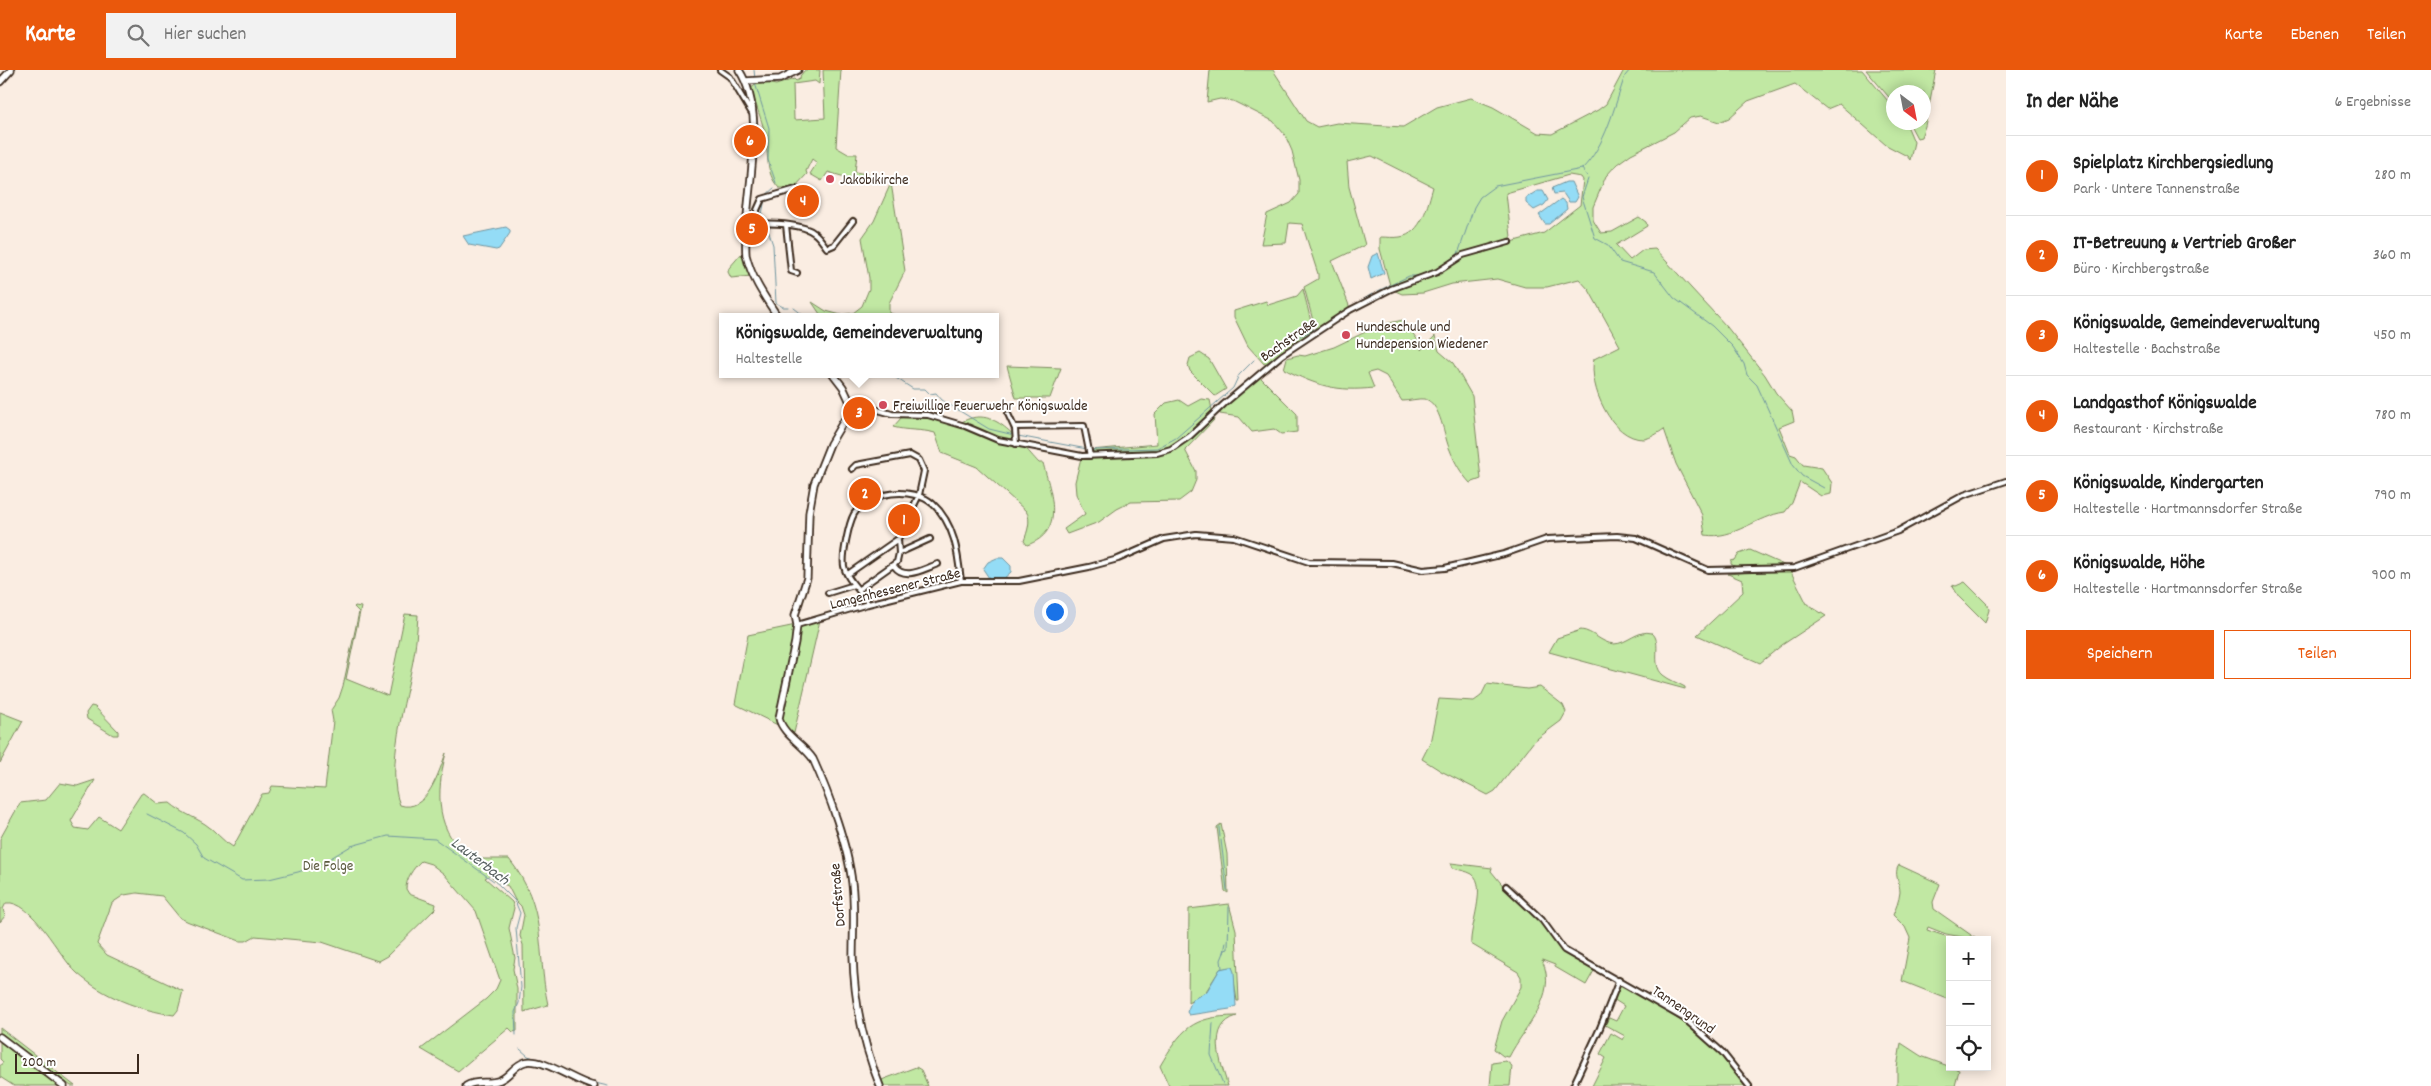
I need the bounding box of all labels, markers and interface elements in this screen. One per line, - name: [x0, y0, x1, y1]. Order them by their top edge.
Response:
- search box: [106, 13, 456, 58]
- text: Karte: [25, 18, 76, 52]
- icon: search: [124, 21, 152, 49]
- text: Hier suchen: [164, 22, 246, 49]
- text: Karte: [2225, 23, 2263, 48]
- text: Ebenen: [2291, 23, 2339, 48]
- text: Teilen: [2367, 23, 2406, 48]
- north arrow: [1886, 85, 1931, 130]
- text: In der Nähe: [2026, 88, 2118, 118]
- text: 6 Ergebnisse: [2334, 91, 2411, 114]
- pin: 6: [734, 122, 766, 160]
- text: Spielplatz Kirchbergsiedlung: [2073, 151, 2273, 178]
- text: 1: [2040, 164, 2044, 187]
- text: 280 m: [2374, 164, 2411, 187]
- place label: Jakobikirche: [840, 170, 909, 192]
- marker: Jakobikirche: [824, 173, 836, 185]
- text: Park · Untere Tannenstraße: [2073, 178, 2240, 201]
- pin: 4: [787, 182, 819, 220]
- pin: 5: [736, 210, 768, 248]
- text: IT-Betreuung & Vertrieb Großer: [2073, 231, 2296, 258]
- text: 2: [2039, 244, 2046, 267]
- text: 360 m: [2373, 244, 2411, 267]
- text: Büro · Kirchbergstraße: [2073, 258, 2209, 281]
- text: Königswalde, Gemeindeverwaltung: [2073, 311, 2320, 338]
- popup: [719, 313, 999, 378]
- street label: Bachstraße: [1256, 313, 1322, 368]
- place label: Hundeschule und Hundepension Wiedener: [1356, 317, 1488, 356]
- text: Königswalde, Gemeindeverwaltung: [736, 321, 982, 348]
- text: 3: [2038, 324, 2046, 347]
- text: 450 m: [2374, 324, 2411, 347]
- marker: Hundeschule und Hundepension Wiedener: [1340, 329, 1352, 341]
- text: Haltestelle · Bachstraße: [2073, 338, 2220, 361]
- text: Haltestelle: [736, 348, 802, 371]
- text: Landgasthof Königswalde: [2073, 391, 2257, 418]
- pin: 3: [843, 394, 875, 432]
- place label: Freiwillige Feuerwehr Königswalde: [893, 396, 1088, 418]
- marker: Freiwillige Feuerwehr Königswalde: [877, 399, 889, 411]
- text: 4: [2039, 404, 2045, 427]
- text: 780 m: [2375, 404, 2411, 427]
- text: Restaurant · Kirchstraße: [2073, 418, 2223, 441]
- text: Königswalde, Kindergarten: [2073, 471, 2264, 498]
- pin: 2: [849, 475, 881, 513]
- text: 5: [2038, 484, 2046, 507]
- text: 790 m: [2374, 484, 2411, 507]
- text: Haltestelle · Hartmannsdorfer Straße: [2073, 498, 2302, 521]
- pin: 1: [888, 501, 920, 539]
- text: Königswalde, Höhe: [2073, 551, 2205, 578]
- street label: Langenhessener Straße: [828, 563, 963, 617]
- text: 6: [2038, 564, 2046, 587]
- text: 900 m: [2372, 564, 2411, 587]
- text: Haltestelle · Hartmannsdorfer Straße: [2073, 578, 2302, 601]
- your location: [1042, 599, 1068, 625]
- button: Speichern: [2026, 630, 2214, 679]
- button: Teilen: [2224, 630, 2411, 679]
- water label: Lauterbach: [445, 832, 514, 892]
- park label: Die Folge: [303, 856, 354, 878]
- street label: Dorfstraße: [825, 862, 853, 927]
- map controls: [1946, 936, 1991, 1071]
- button: +: [1946, 936, 1991, 981]
- street label: Tannengrund: [1647, 981, 1719, 1041]
- button: −: [1946, 981, 1991, 1026]
- button: locate: [1946, 1026, 1991, 1071]
- scale bar: [15, 1051, 139, 1074]
- text: 200 m: [22, 1053, 56, 1073]

